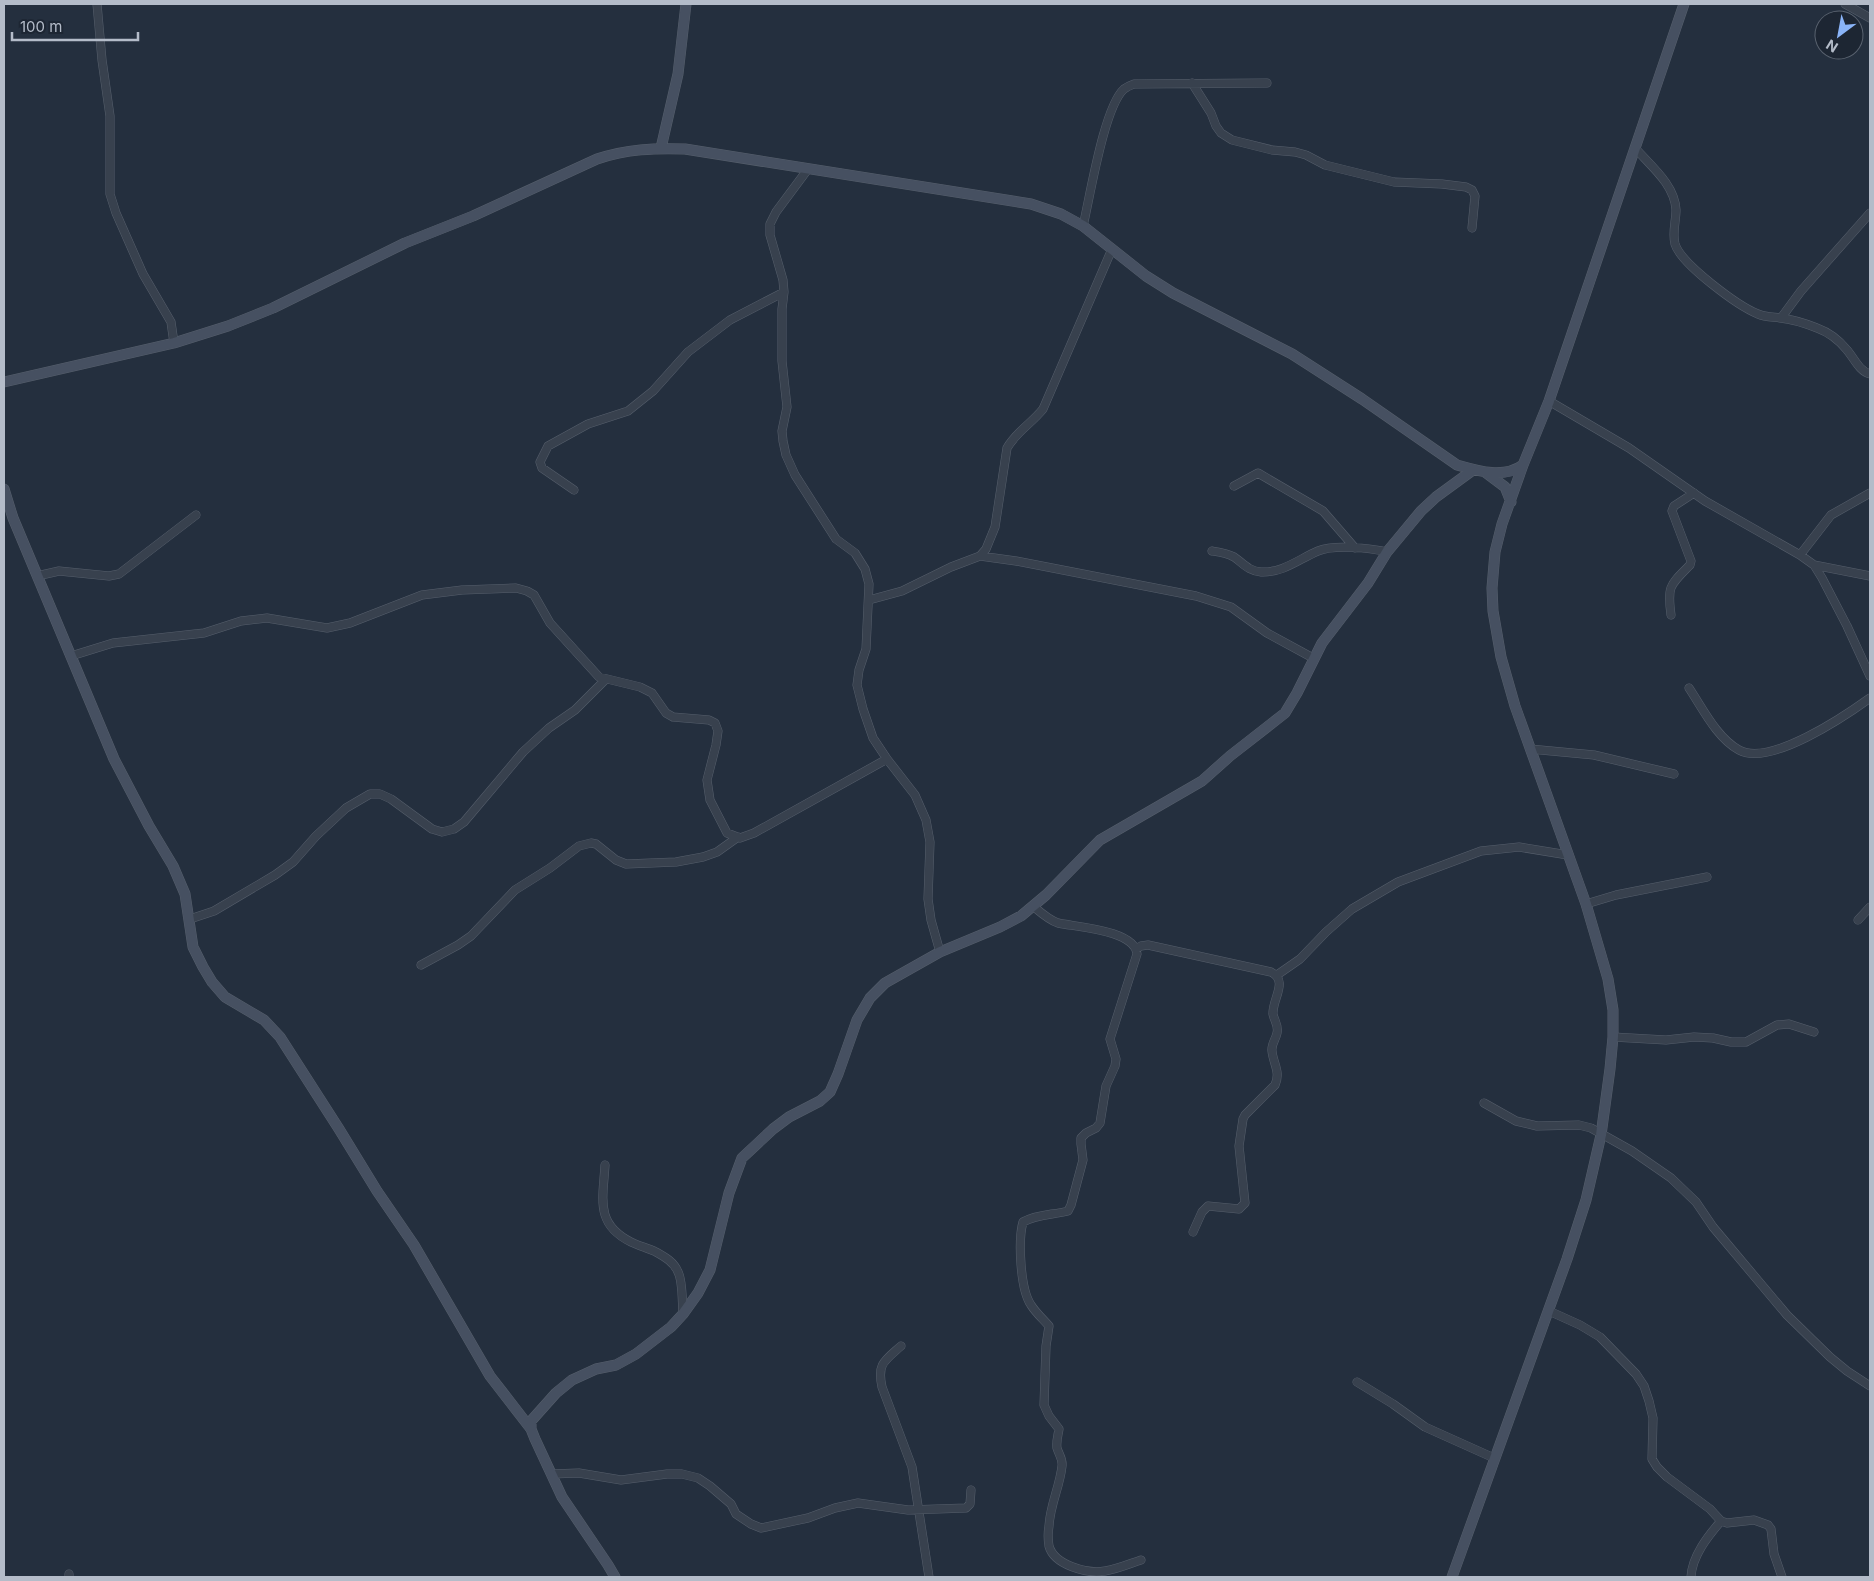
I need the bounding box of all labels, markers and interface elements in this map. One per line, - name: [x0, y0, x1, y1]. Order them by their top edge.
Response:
- scale bar: [12, 10, 139, 42]
- north arrow: [1814, 10, 1864, 60]
- text: 100 m: [20, 17, 62, 36]
- text: N: [1823, 36, 1841, 56]

